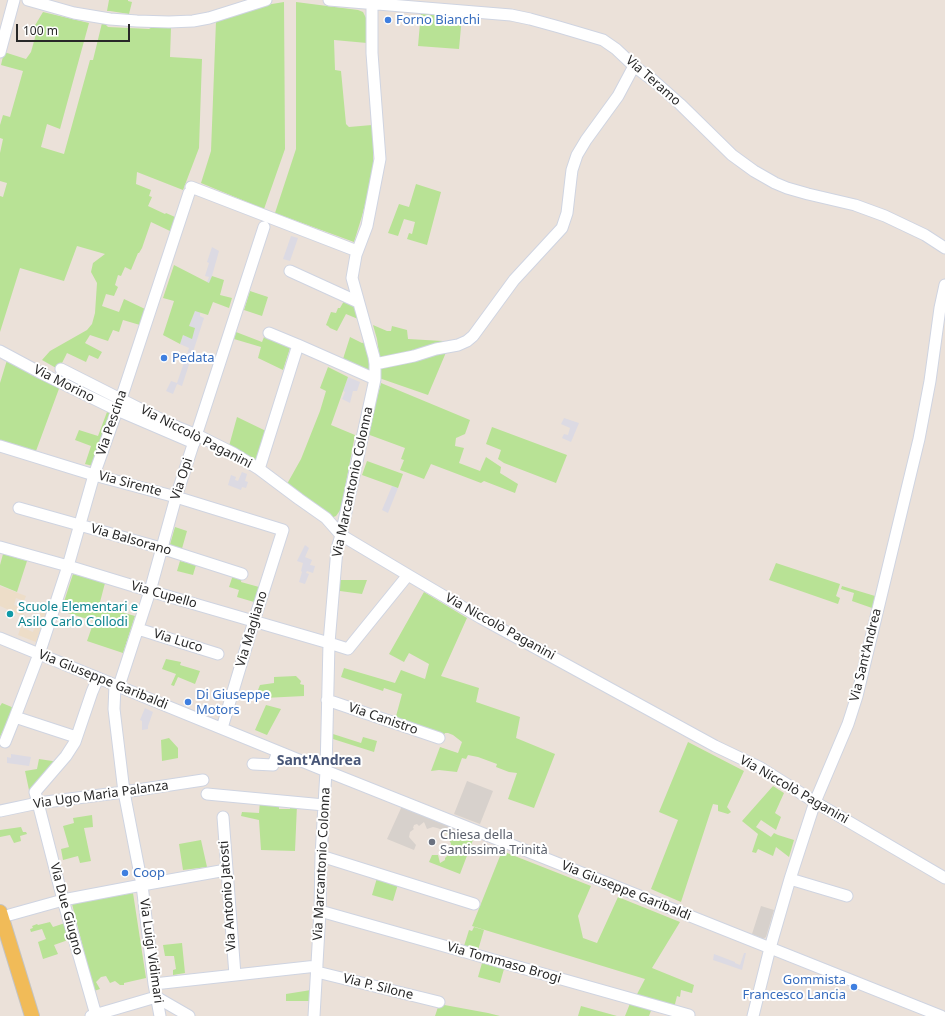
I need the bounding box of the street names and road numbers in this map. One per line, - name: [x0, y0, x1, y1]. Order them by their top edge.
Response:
- street label: Via Teramo: [622, 53, 684, 109]
- street label: Via Morino: [31, 362, 97, 406]
- street label: Via Pescina: [94, 388, 130, 458]
- street label: Via Niccolò Paganini: [138, 402, 254, 472]
- street label: Via Marcantonio Colonna: [329, 405, 377, 559]
- street label: Via Opi: [168, 456, 196, 502]
- street label: Via Sirente: [97, 468, 163, 500]
- street label: Via Balsorano: [89, 521, 173, 559]
- street label: Via Cupello: [129, 578, 199, 612]
- street label: Via Magliano: [233, 589, 271, 669]
- street label: Via Niccolò Paganini: [442, 590, 558, 664]
- street label: Via Sant'Andrea: [847, 607, 885, 703]
- street label: Via Luco: [151, 626, 205, 656]
- street label: Via Giuseppe Garibaldi: [36, 647, 170, 713]
- street label: Via Canistro: [346, 700, 420, 738]
- street label: Via Niccolò Paganini: [737, 752, 851, 828]
- street label: Via Ugo Maria Palanza: [32, 778, 170, 812]
- street label: Via Marcantonio Colonna: [310, 787, 334, 941]
- street label: Via Antonio Jatosti: [216, 840, 240, 952]
- street label: Via Giuseppe Garibaldi: [559, 858, 693, 924]
- street label: Via Due Giugno: [46, 861, 86, 957]
- street label: Via Luigi Vidimari: [136, 898, 166, 1004]
- street label: Via Tommaso Brogi: [445, 939, 563, 987]
- street label: Via P. Silone: [341, 971, 415, 1003]

